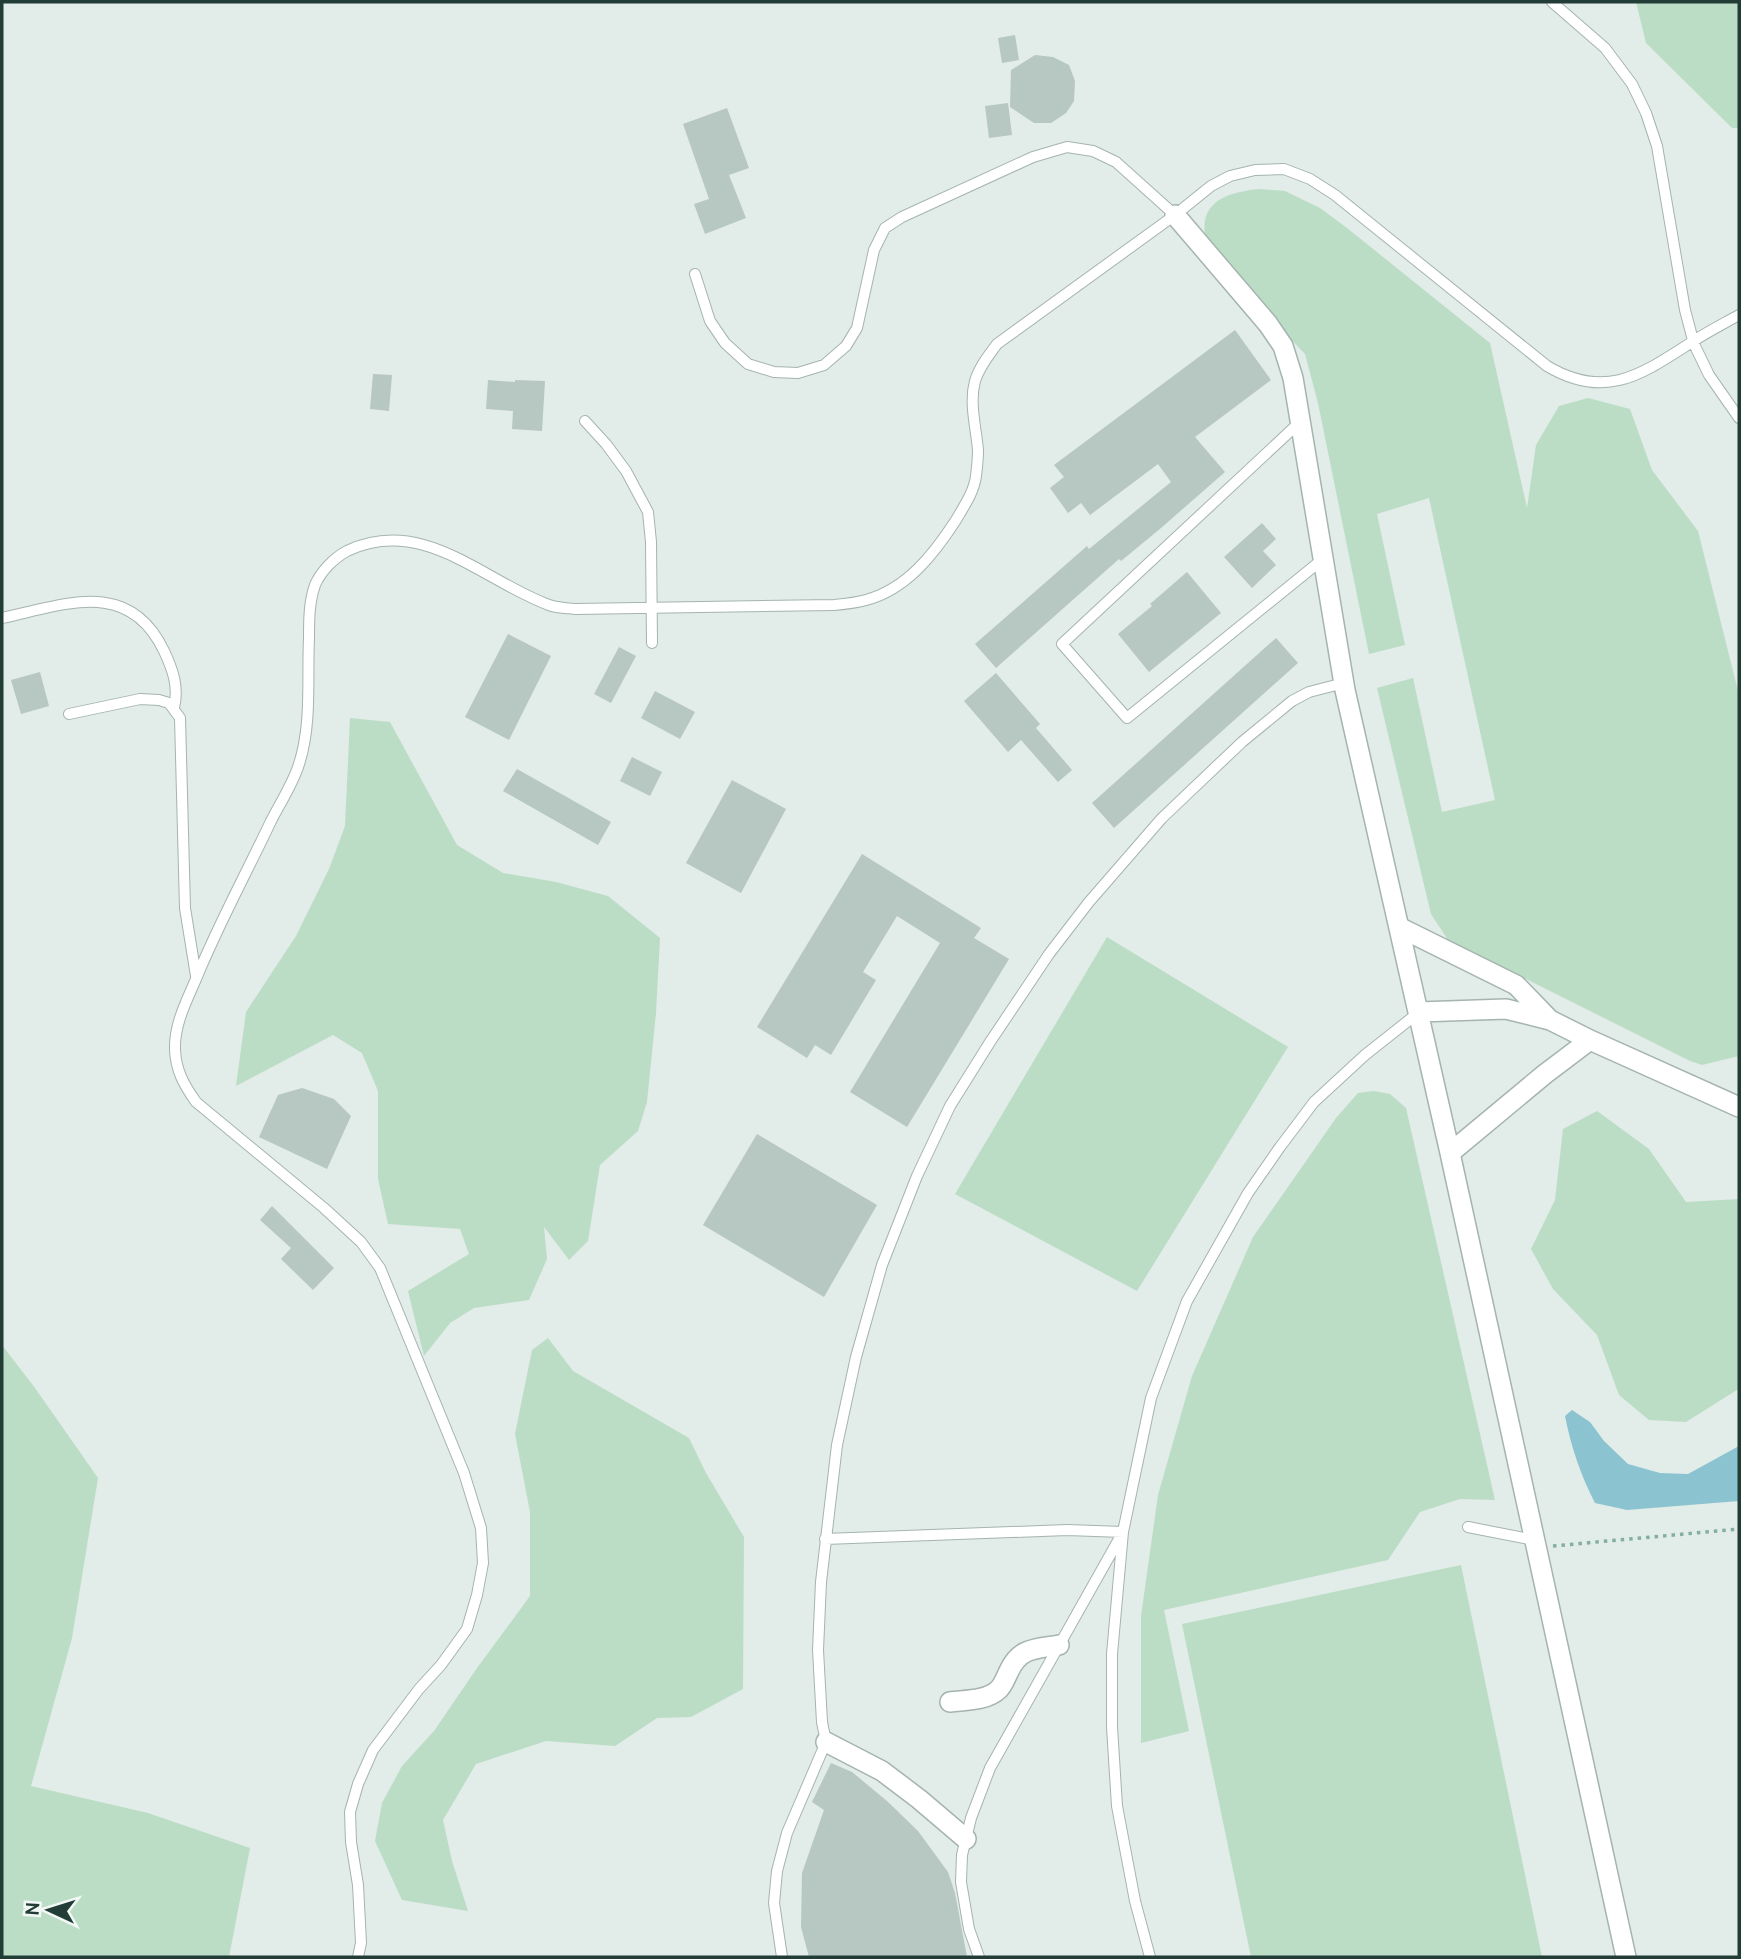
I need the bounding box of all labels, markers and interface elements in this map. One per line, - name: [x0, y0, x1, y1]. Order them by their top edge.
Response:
- north arrow: [14, 1875, 84, 1945]
- text: N: [21, 1901, 44, 1916]

